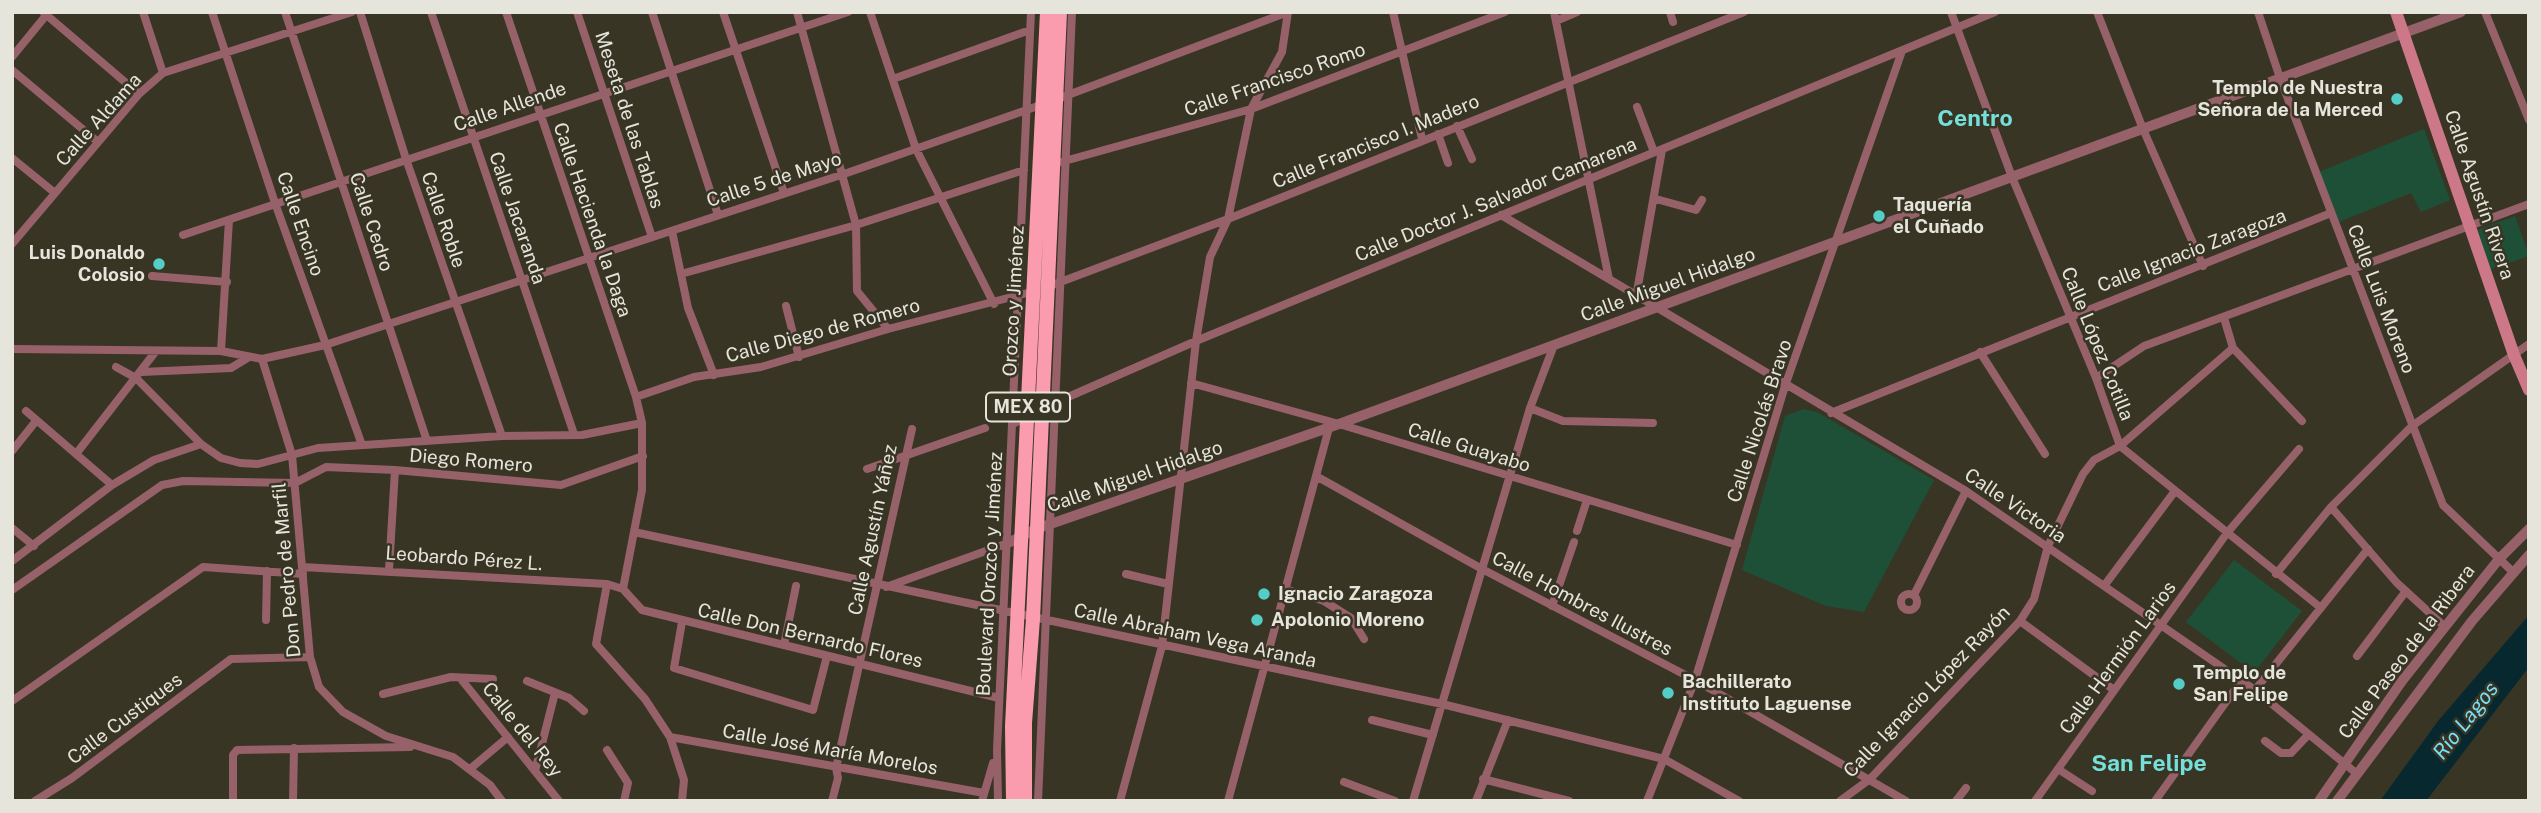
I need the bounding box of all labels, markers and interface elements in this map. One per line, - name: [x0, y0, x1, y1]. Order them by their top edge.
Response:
- street label: Meseta de las Tablas: [590, 29, 668, 211]
- street label: Calle Francisco Romo: [1181, 38, 1369, 122]
- street label: Calle Aldama: [51, 69, 147, 171]
- street label: Calle Allende: [451, 77, 569, 137]
- place label: Templo de Nuestra Señora de la Merced: [2197, 77, 2383, 121]
- street label: Calle Francisco I. Madero: [1269, 90, 1483, 194]
- marker: Templo de Nuestra Señora de la Merced: [2389, 91, 2405, 107]
- district label: Centro: [1937, 105, 2013, 133]
- street label: Calle Agustín Rivera: [2439, 107, 2519, 283]
- street label: Calle Hacienda la Daga: [548, 120, 636, 320]
- street label: Calle Doctor J. Salvador Camarena: [1352, 133, 1640, 267]
- street label: Calle 5 de Mayo: [704, 147, 844, 213]
- street label: Calle Jacaranda: [484, 149, 550, 287]
- street label: Calle Encino: [272, 169, 328, 279]
- street label: Calle Roble: [416, 169, 470, 271]
- street label: Calle Cedro: [344, 170, 398, 274]
- place label: Taquería el Cuñado: [1893, 194, 1984, 238]
- street label: Calle Ignacio Zaragoza: [2094, 204, 2290, 298]
- marker: Taquería el Cuñado: [1871, 208, 1887, 224]
- street label: Calle Luis Moreno: [2342, 221, 2420, 377]
- street label: Orozco y Jiménez: [999, 225, 1029, 377]
- place label: Luis Donaldo Colosio: [28, 242, 145, 286]
- street label: Calle Miguel Hidalgo: [1578, 243, 1758, 327]
- marker: Luis Donaldo Colosio: [151, 256, 167, 272]
- street label: Calle López Cotilla: [2056, 264, 2138, 424]
- street label: Calle Diego de Romero: [723, 294, 923, 368]
- street label: Calle Nicolás Bravo: [1723, 337, 1797, 505]
- road number: MEX 80: [986, 393, 1070, 422]
- street label: Calle Guayabo: [1405, 418, 1533, 478]
- street label: Calle Miguel Hidalgo: [1044, 436, 1226, 518]
- street label: Calle Agustín Yáñez: [844, 443, 902, 617]
- street label: Diego Romero: [408, 444, 534, 478]
- street label: Boulevard Orozco y Jiménez: [972, 451, 1008, 697]
- street label: Calle Victoria: [1960, 464, 2070, 548]
- street label: Don Pedro de Marfil: [268, 482, 306, 658]
- street label: Leobardo Pérez L.: [385, 542, 543, 576]
- street label: Calle Hombres Ilustres: [1488, 547, 1676, 661]
- street label: Calle Paseo de la Ribera: [2334, 560, 2480, 744]
- street label: Calle Hermión Larios: [2055, 577, 2181, 739]
- place label: Ignacio Zaragoza: [1278, 583, 1433, 605]
- marker: Ignacio Zaragoza: [1256, 586, 1272, 602]
- street label: Calle Don Bernardo Flores: [695, 599, 925, 673]
- street label: Calle Abraham Vega Aranda: [1072, 599, 1318, 673]
- street label: Calle Ignacio López Rayón: [1839, 601, 2015, 783]
- place label: Apolonio Moreno: [1271, 609, 1425, 631]
- marker: Apolonio Moreno: [1249, 612, 1265, 628]
- place label: Templo de San Felipe: [2193, 662, 2288, 706]
- street label: Calle Custiques: [63, 668, 187, 770]
- place label: Bachillerato Instituto Laguense: [1682, 671, 1852, 715]
- marker: Templo de San Felipe: [2171, 676, 2187, 692]
- water label: Río Lagos: [2428, 677, 2504, 765]
- street label: Calle del Rey: [477, 678, 567, 782]
- marker: Bachillerato Instituto Laguense: [1660, 685, 1676, 701]
- street label: Calle José María Morelos: [721, 720, 939, 780]
- district label: San Felipe: [2091, 750, 2207, 778]

